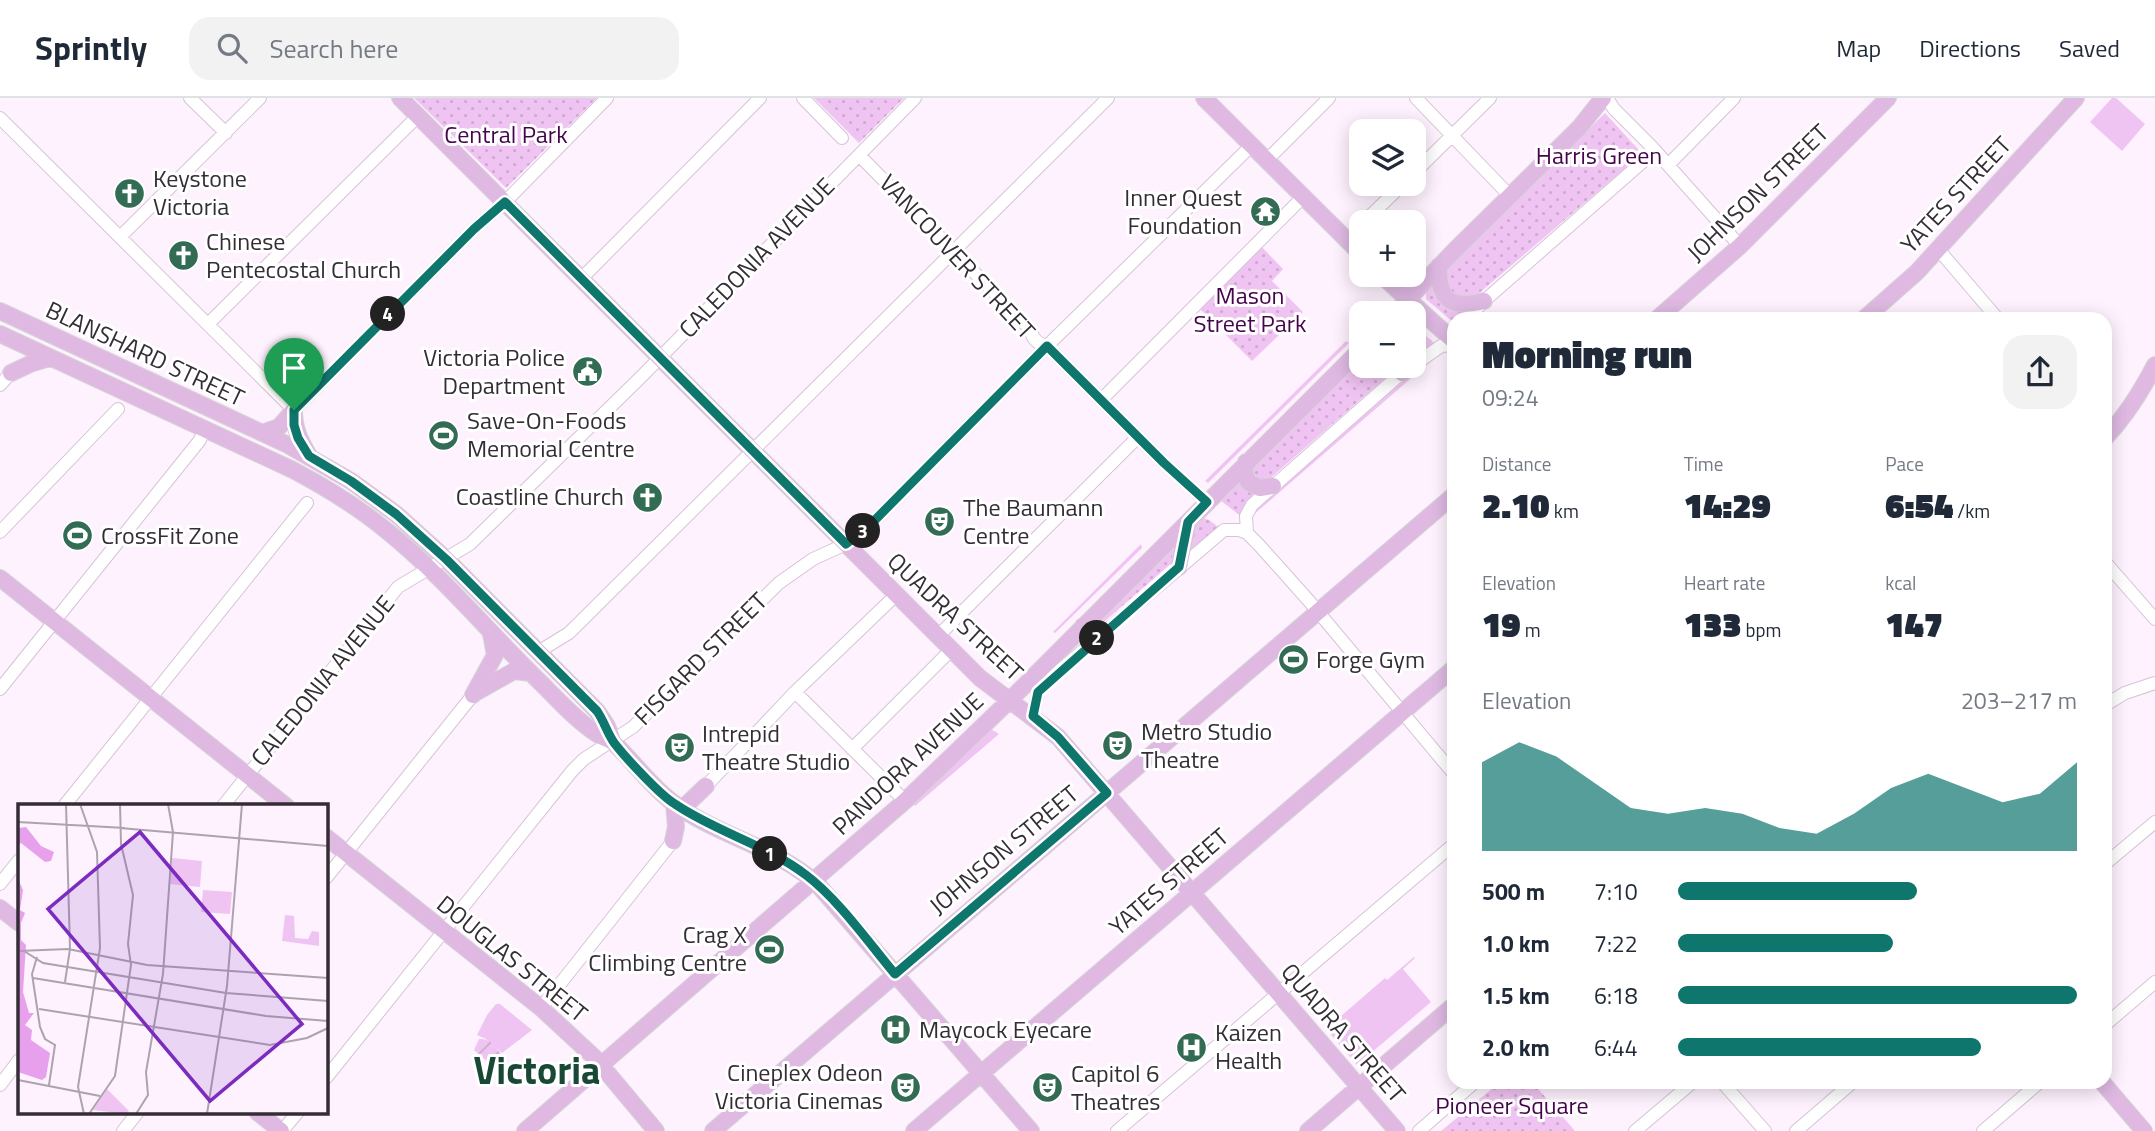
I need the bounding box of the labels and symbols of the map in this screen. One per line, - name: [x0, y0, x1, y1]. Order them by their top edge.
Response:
- street label: JOHNSON STREET: [1678, 115, 1837, 270]
- park label: Central Park: [444, 116, 568, 152]
- street label: YATES STREET: [1891, 127, 2019, 261]
- park label: Harris Green: [1536, 137, 1662, 173]
- place label: Keystone Victoria: [153, 160, 247, 224]
- street label: VANCOUVER STREET: [871, 165, 1044, 347]
- street label: CALEDONIA AVENUE: [670, 169, 843, 346]
- church icon: Keystone Victoria: [113, 176, 147, 210]
- place label: Inner Quest Foundation: [1124, 179, 1243, 243]
- temple icon: Inner Quest Foundation: [1248, 195, 1282, 229]
- place label: Chinese Pentecostal Church: [206, 223, 401, 287]
- church icon: Chinese Pentecostal Church: [166, 239, 200, 273]
- park label: Mason Street Park: [1193, 277, 1307, 341]
- street label: BLANSHARD STREET: [40, 291, 251, 415]
- pin: 4: [370, 296, 406, 332]
- pin: [264, 338, 324, 410]
- place label: Victoria Police Department: [423, 339, 566, 403]
- public building icon: Victoria Police Department: [571, 355, 605, 389]
- place label: Save-On-Foods Memorial Centre: [467, 402, 635, 466]
- sports icon: Save-On-Foods Memorial Centre: [427, 418, 461, 452]
- place label: Coastline Church: [456, 478, 624, 514]
- church icon: Coastline Church: [630, 480, 664, 514]
- place label: The Baumann Centre: [963, 489, 1103, 553]
- theatre icon: The Baumann Centre: [923, 505, 957, 539]
- pin: 3: [846, 514, 880, 548]
- place label: CrossFit Zone: [101, 517, 239, 553]
- sports icon: CrossFit Zone: [61, 519, 95, 553]
- street label: QUADRA STREET: [880, 544, 1032, 689]
- street label: FISGARD STREET: [625, 583, 775, 733]
- street label: CALEDONIA AVENUE: [242, 587, 403, 774]
- pin: 2: [1080, 620, 1114, 656]
- place label: Forge Gym: [1316, 641, 1425, 677]
- sports icon: Forge Gym: [1276, 643, 1310, 677]
- street label: PANDORA AVENUE: [824, 683, 991, 843]
- place label: Metro Studio Theatre: [1141, 713, 1272, 777]
- place label: Intrepid Theatre Studio: [702, 715, 850, 779]
- theatre icon: Metro Studio Theatre: [1101, 729, 1135, 763]
- theatre icon: Intrepid Theatre Studio: [662, 731, 696, 765]
- street label: JOHNSON STREET: [921, 776, 1086, 923]
- inset map: [18, 804, 327, 1114]
- street label: YATES STREET: [1100, 819, 1237, 944]
- pin: 1: [752, 836, 788, 872]
- street label: DOUGLAS STREET: [429, 886, 596, 1031]
- place label: Crag X Climbing Centre: [588, 916, 747, 980]
- sports icon: Crag X Climbing Centre: [753, 932, 787, 966]
- street label: QUADRA STREET: [1273, 955, 1415, 1110]
- place label: Maycock Eyecare: [919, 1011, 1092, 1047]
- hospital icon: Maycock Eyecare: [879, 1013, 913, 1047]
- place label: Kaizen Health: [1215, 1014, 1282, 1078]
- hospital icon: Kaizen Health: [1175, 1030, 1209, 1064]
- district label: Victoria: [473, 1041, 601, 1099]
- place label: Cineplex Odeon Victoria Cinemas: [715, 1054, 883, 1118]
- place label: Capitol 6 Theatres: [1071, 1055, 1160, 1119]
- theatre icon: Cineplex Odeon Victoria Cinemas: [889, 1070, 923, 1104]
- theatre icon: Capitol 6 Theatres: [1031, 1071, 1065, 1105]
- park label: Pioneer Square: [1435, 1087, 1589, 1123]

